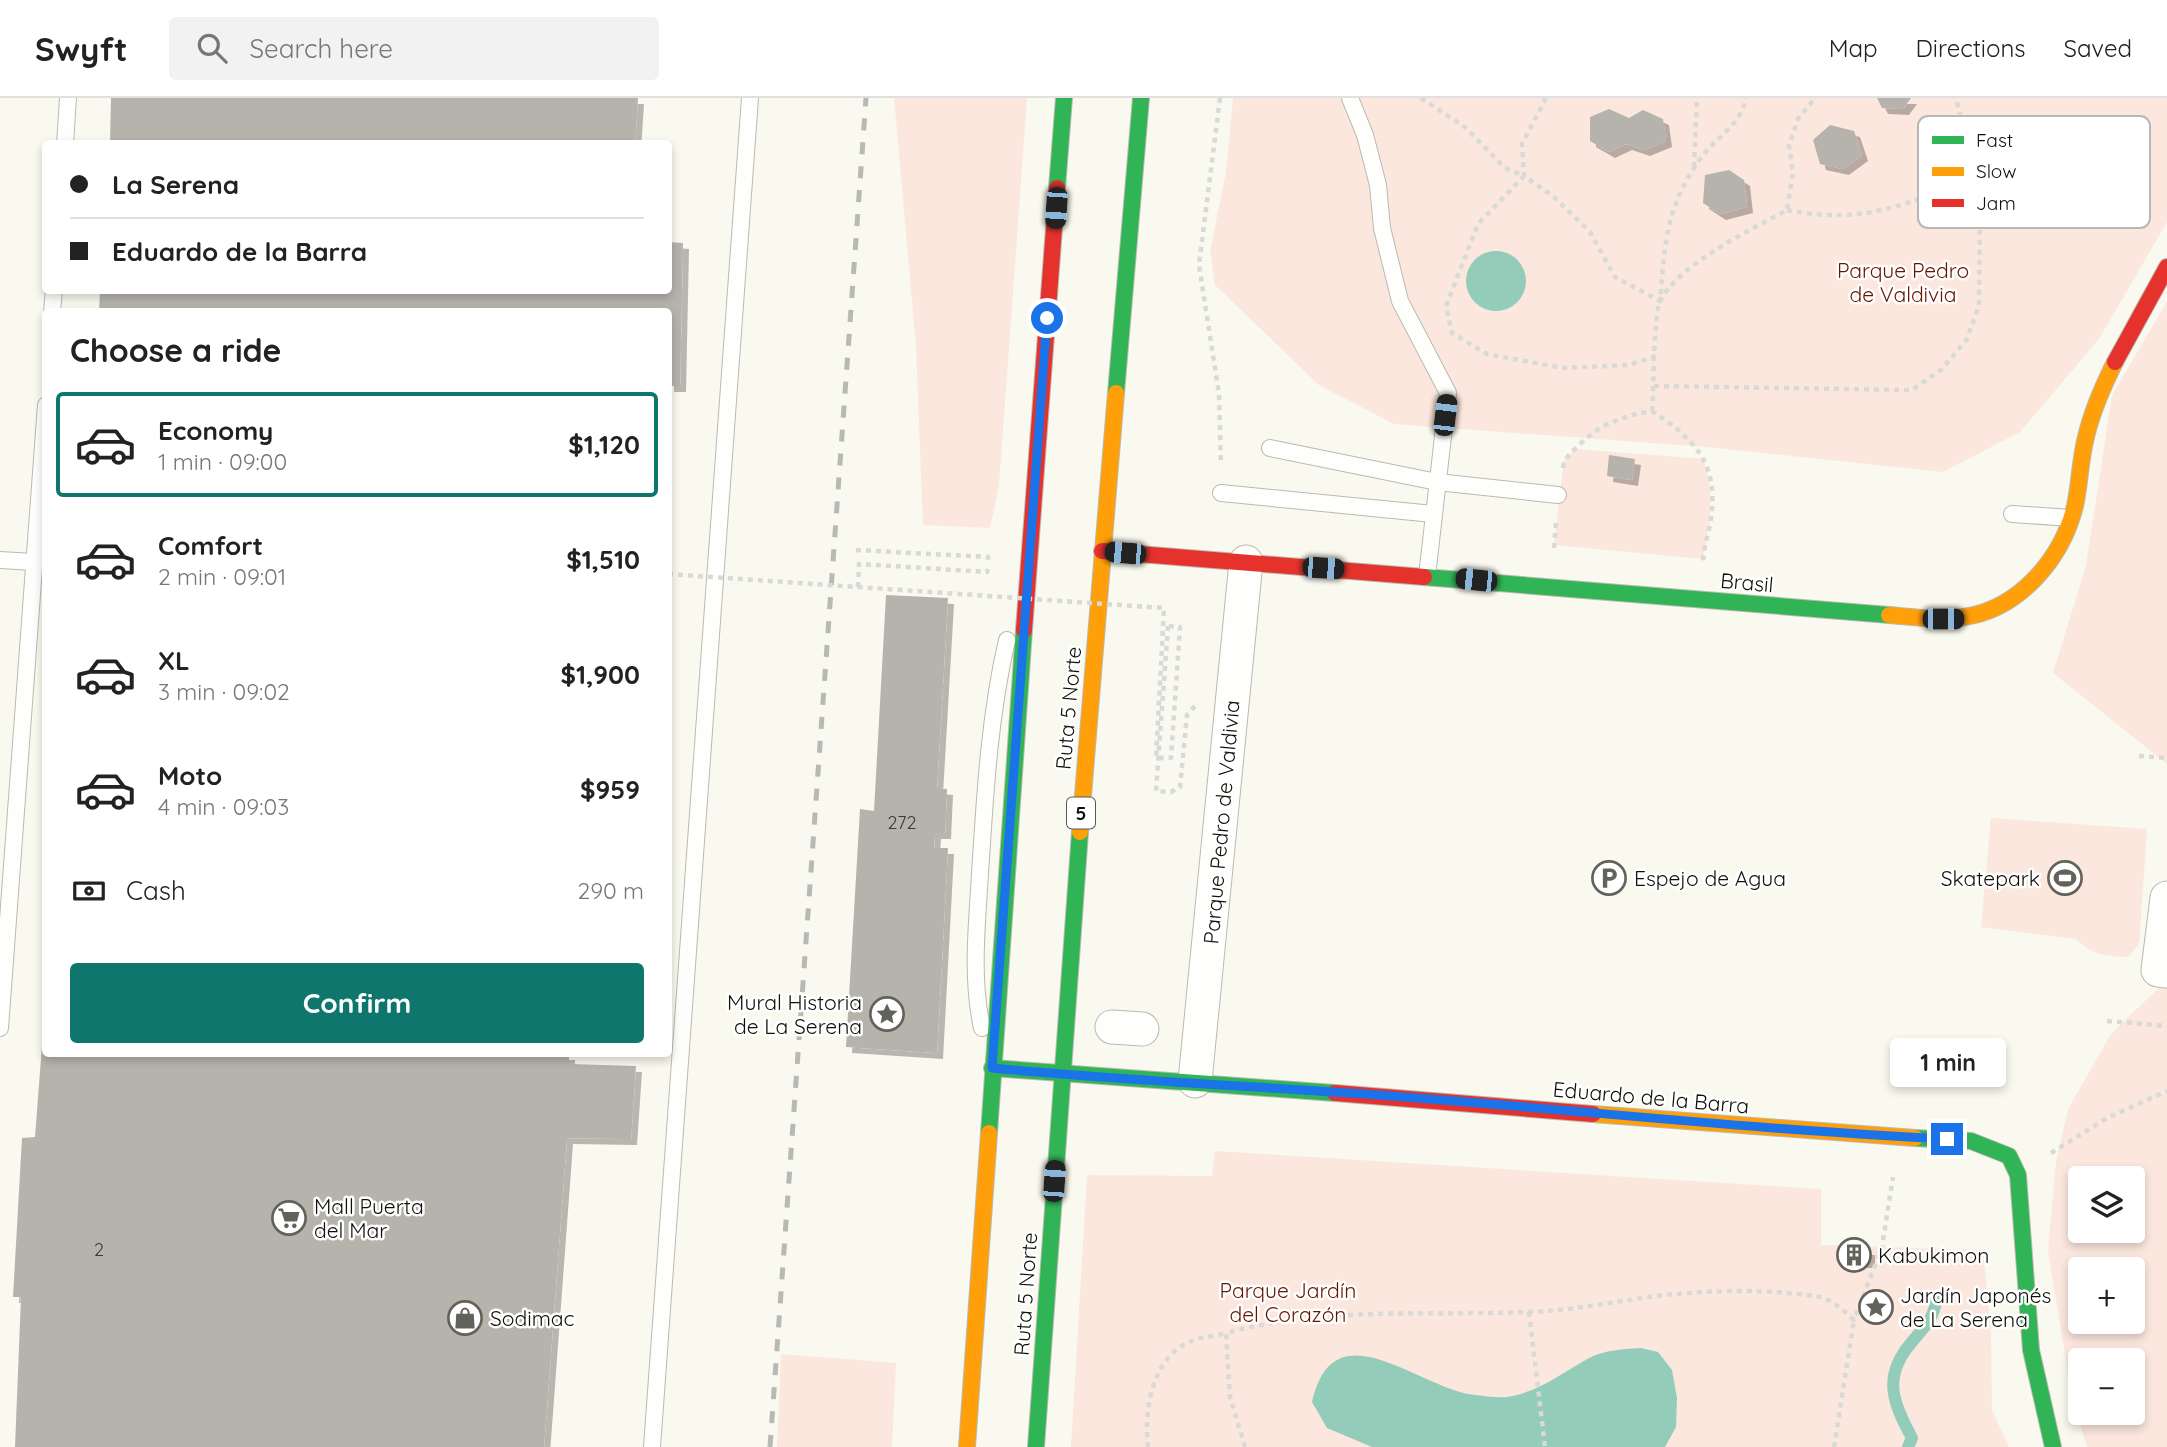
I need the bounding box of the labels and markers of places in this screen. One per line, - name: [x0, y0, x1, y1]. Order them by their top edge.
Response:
- parking icon: Espejo de Agua: [1590, 859, 1628, 897]
- sports icon: Skatepark: [2046, 859, 2084, 897]
- place label: Espejo de Agua: [1634, 865, 1786, 891]
- place label: Skatepark: [1941, 865, 2040, 891]
- place label: Mural Historia de La Serena: [727, 989, 862, 1039]
- place icon: Mural Historia de La Serena: [868, 995, 906, 1033]
- place label: Mall Puerta del Mar: [314, 1193, 424, 1243]
- supermarket icon: Mall Puerta del Mar: [270, 1199, 308, 1237]
- building icon: Kabukimon: [1835, 1236, 1873, 1274]
- place label: Kabukimon: [1878, 1242, 1989, 1268]
- place label: Jardín Japonés de La Serena: [1900, 1282, 2051, 1332]
- place icon: Jardín Japonés de La Serena: [1857, 1288, 1895, 1326]
- shop icon: Sodimac: [446, 1299, 484, 1337]
- place label: Sodimac: [490, 1305, 575, 1331]

